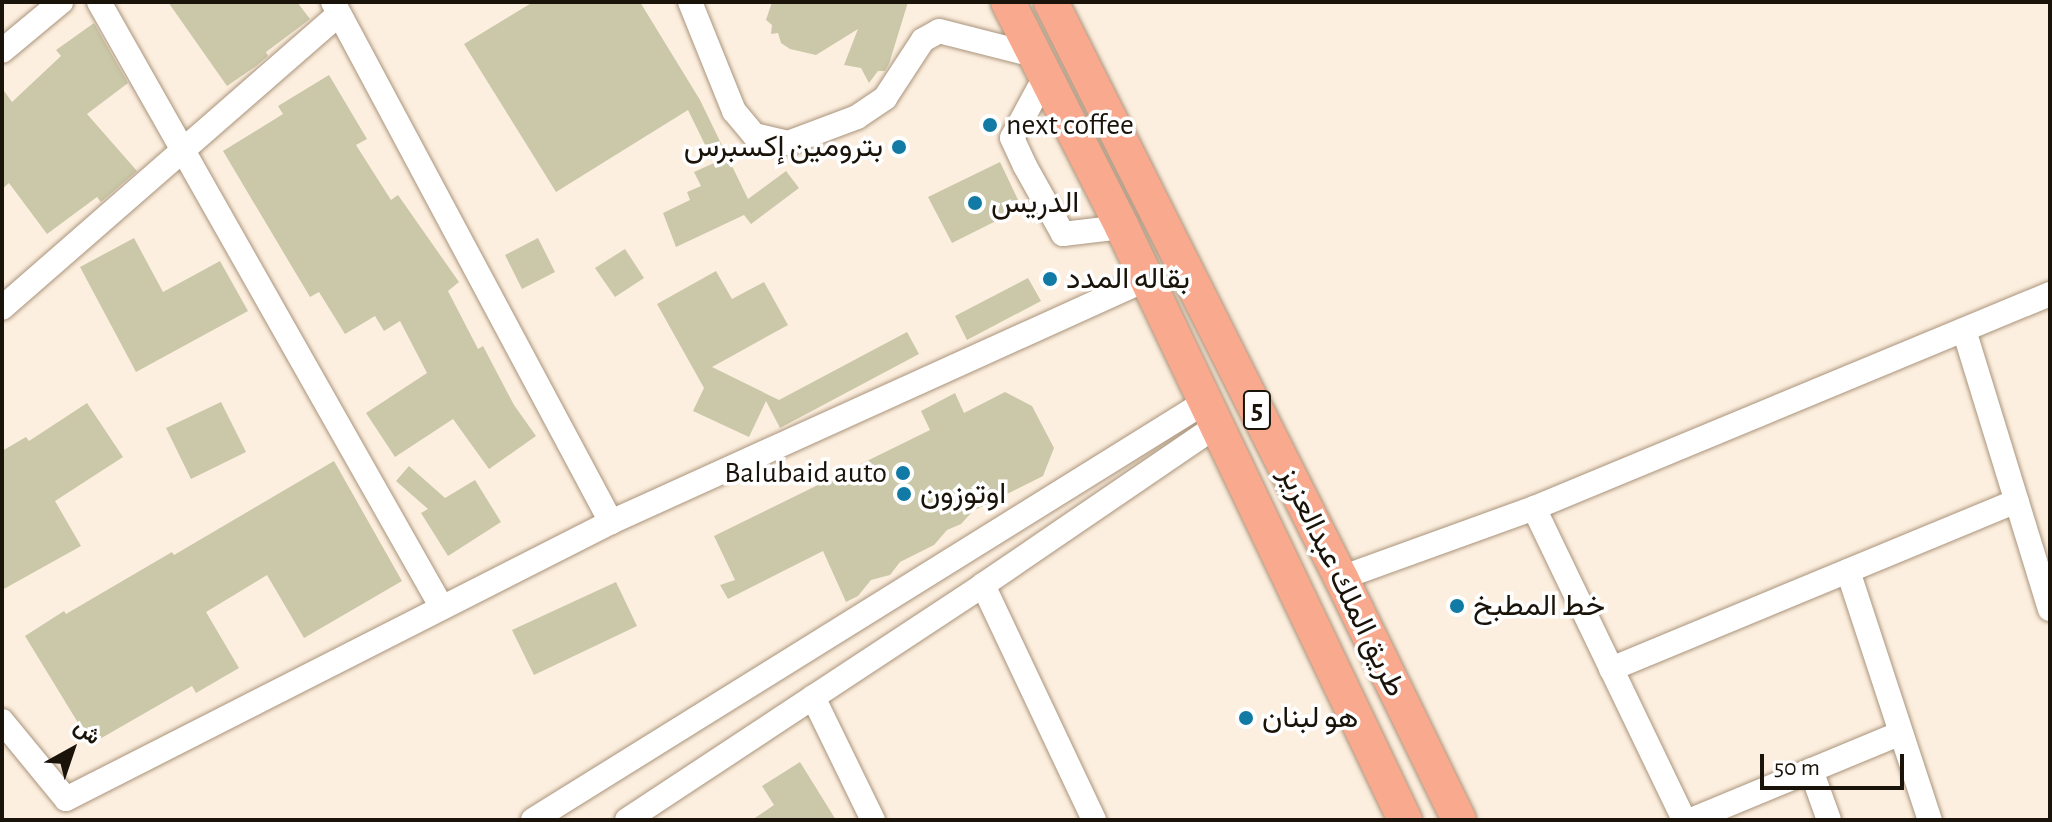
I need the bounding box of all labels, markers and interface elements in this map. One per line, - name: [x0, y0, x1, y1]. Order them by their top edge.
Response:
- place label: next coffee: [1006, 107, 1134, 143]
- marker: next coffee: [981, 116, 999, 134]
- place label: بترومين إكسبرس: [684, 129, 883, 165]
- marker: بترومين إكسبرس: [890, 138, 908, 156]
- place label: الدريس: [991, 185, 1079, 221]
- marker: الدريس: [966, 194, 984, 212]
- place label: بقاله المدد: [1066, 261, 1190, 297]
- marker: بقاله المدد: [1041, 270, 1059, 288]
- road number: 5: [1241, 386, 1273, 434]
- place label: Balubaid auto: [724, 455, 887, 491]
- street label: طريق الملك عبدالعزيز: [1271, 461, 1413, 703]
- marker: Balubaid auto: [894, 464, 912, 482]
- place label: اوتوزون: [920, 476, 1006, 512]
- marker: اوتوزون: [895, 485, 913, 503]
- place label: خط المطبخ: [1473, 588, 1605, 624]
- marker: خط المطبخ: [1448, 597, 1466, 615]
- place label: هو لبنان: [1262, 700, 1358, 736]
- marker: هو لبنان: [1237, 709, 1255, 727]
- north arrow: [32, 710, 112, 790]
- text: ش: [70, 715, 105, 749]
- scale bar: [1764, 738, 1908, 788]
- text: 50 m: [1774, 756, 1820, 780]

